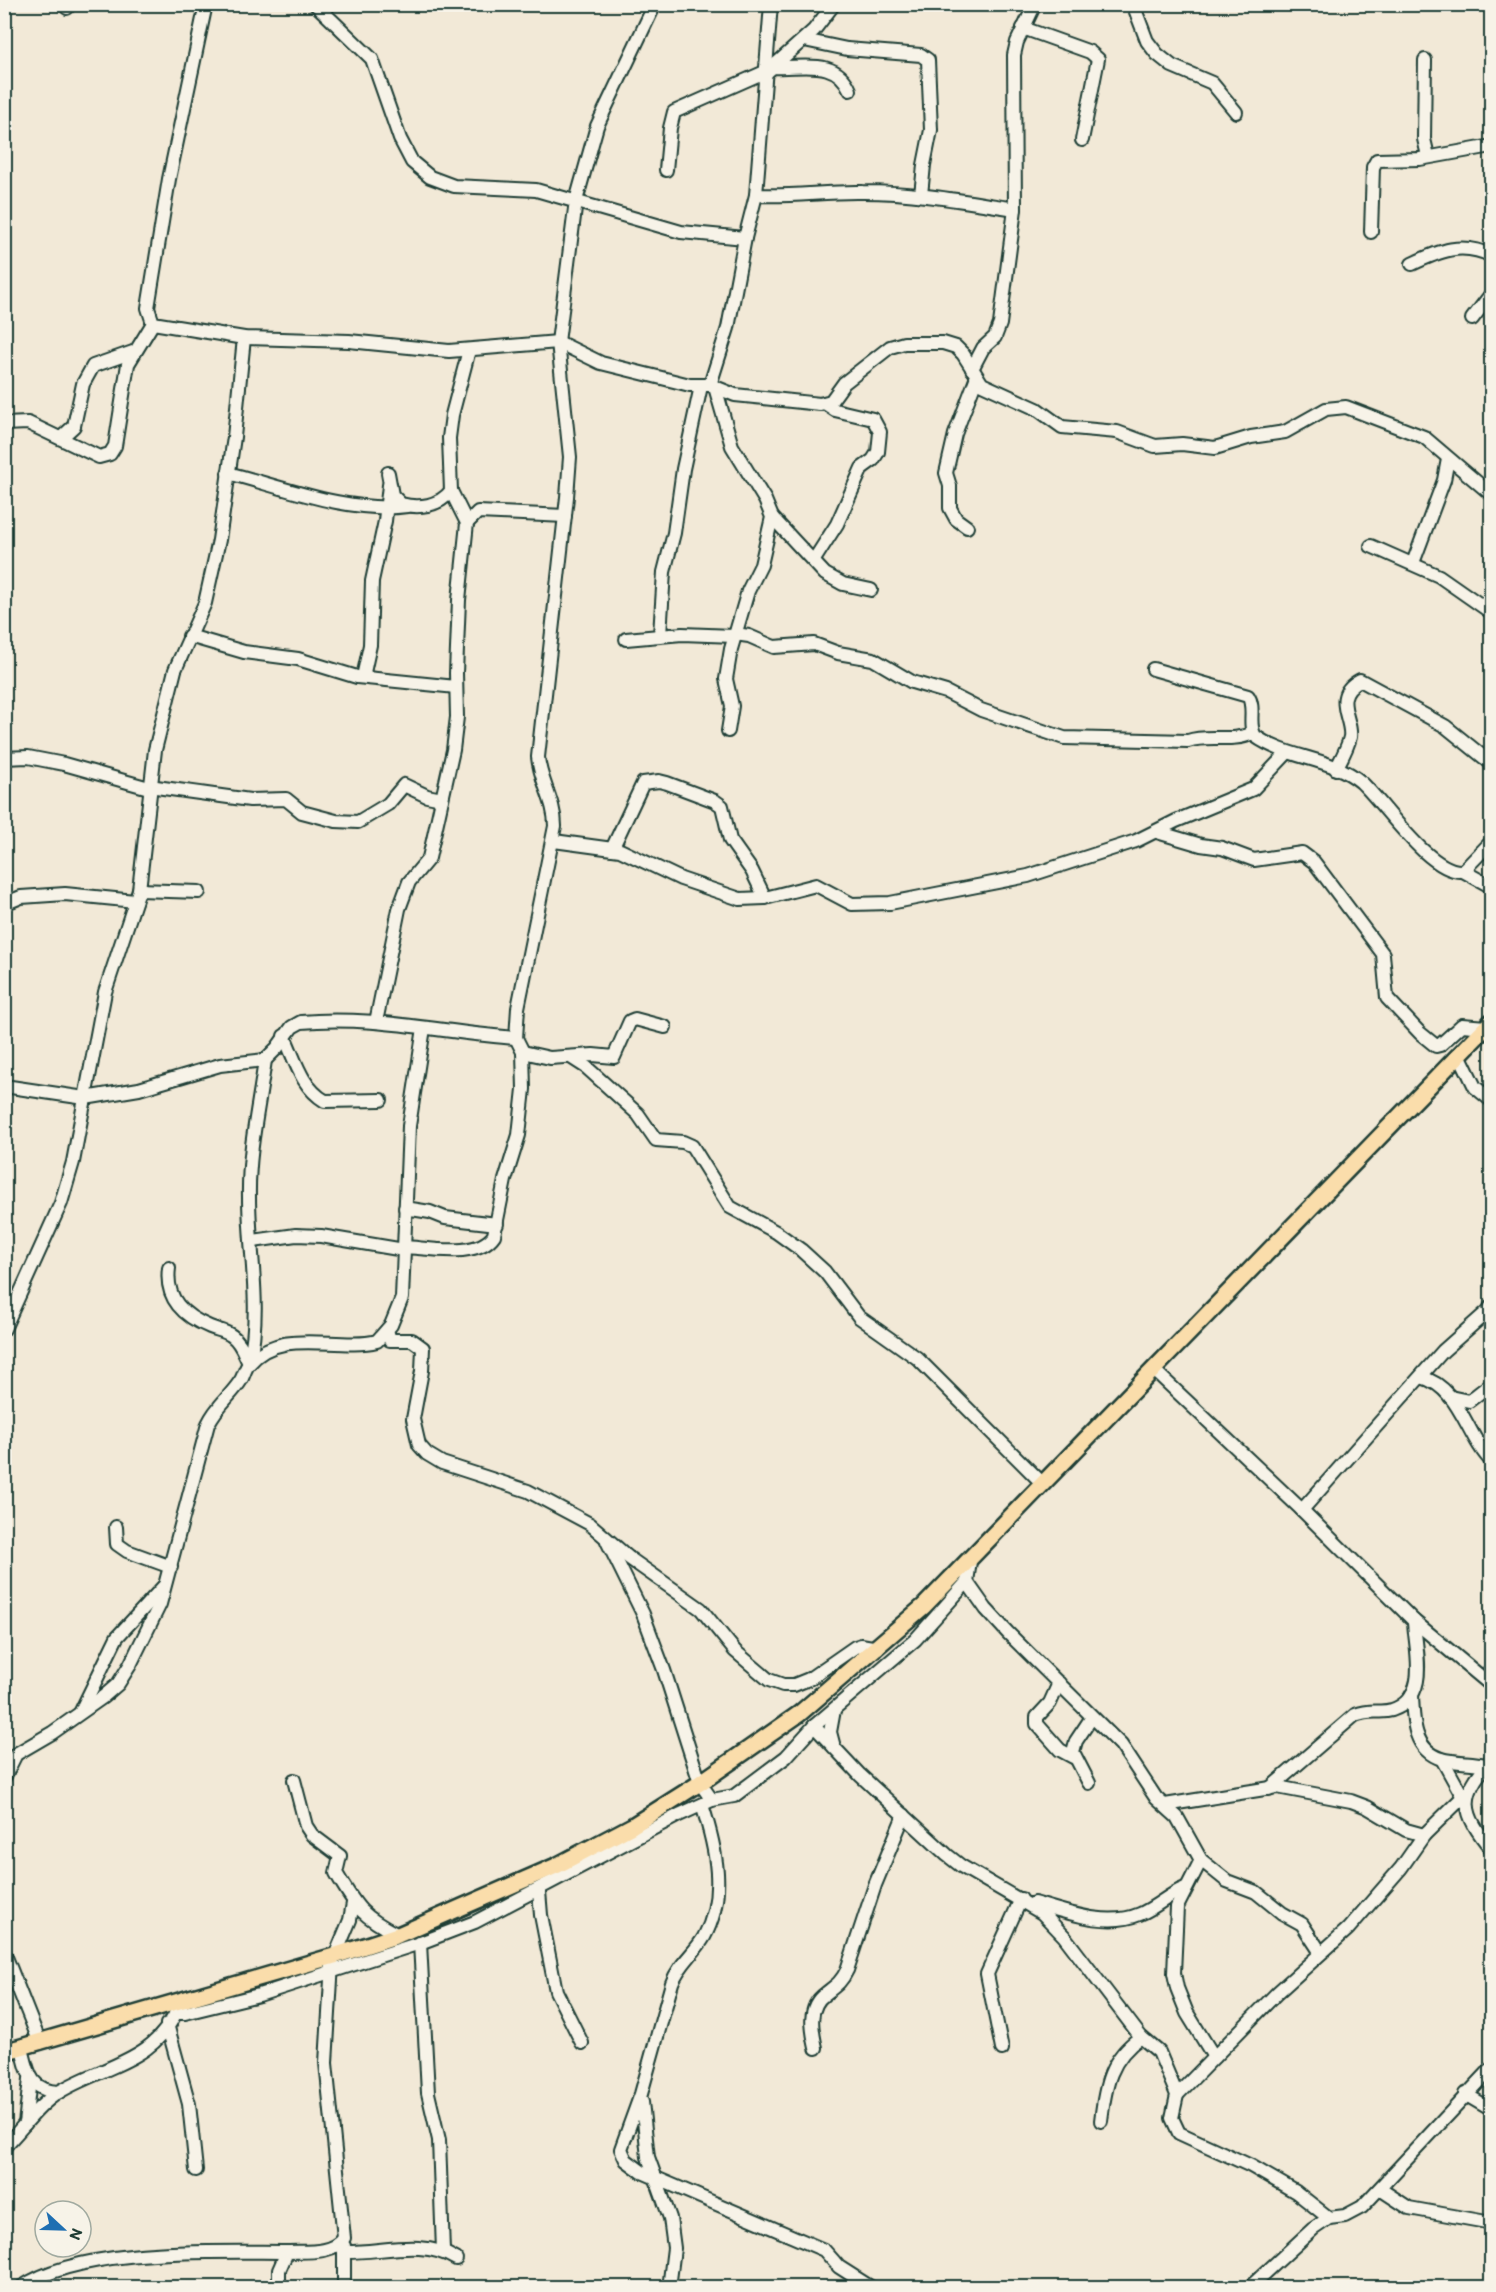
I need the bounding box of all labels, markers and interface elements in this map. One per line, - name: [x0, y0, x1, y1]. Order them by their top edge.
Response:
- north arrow: [33, 2199, 93, 2259]
- text: N: [66, 2226, 87, 2243]

